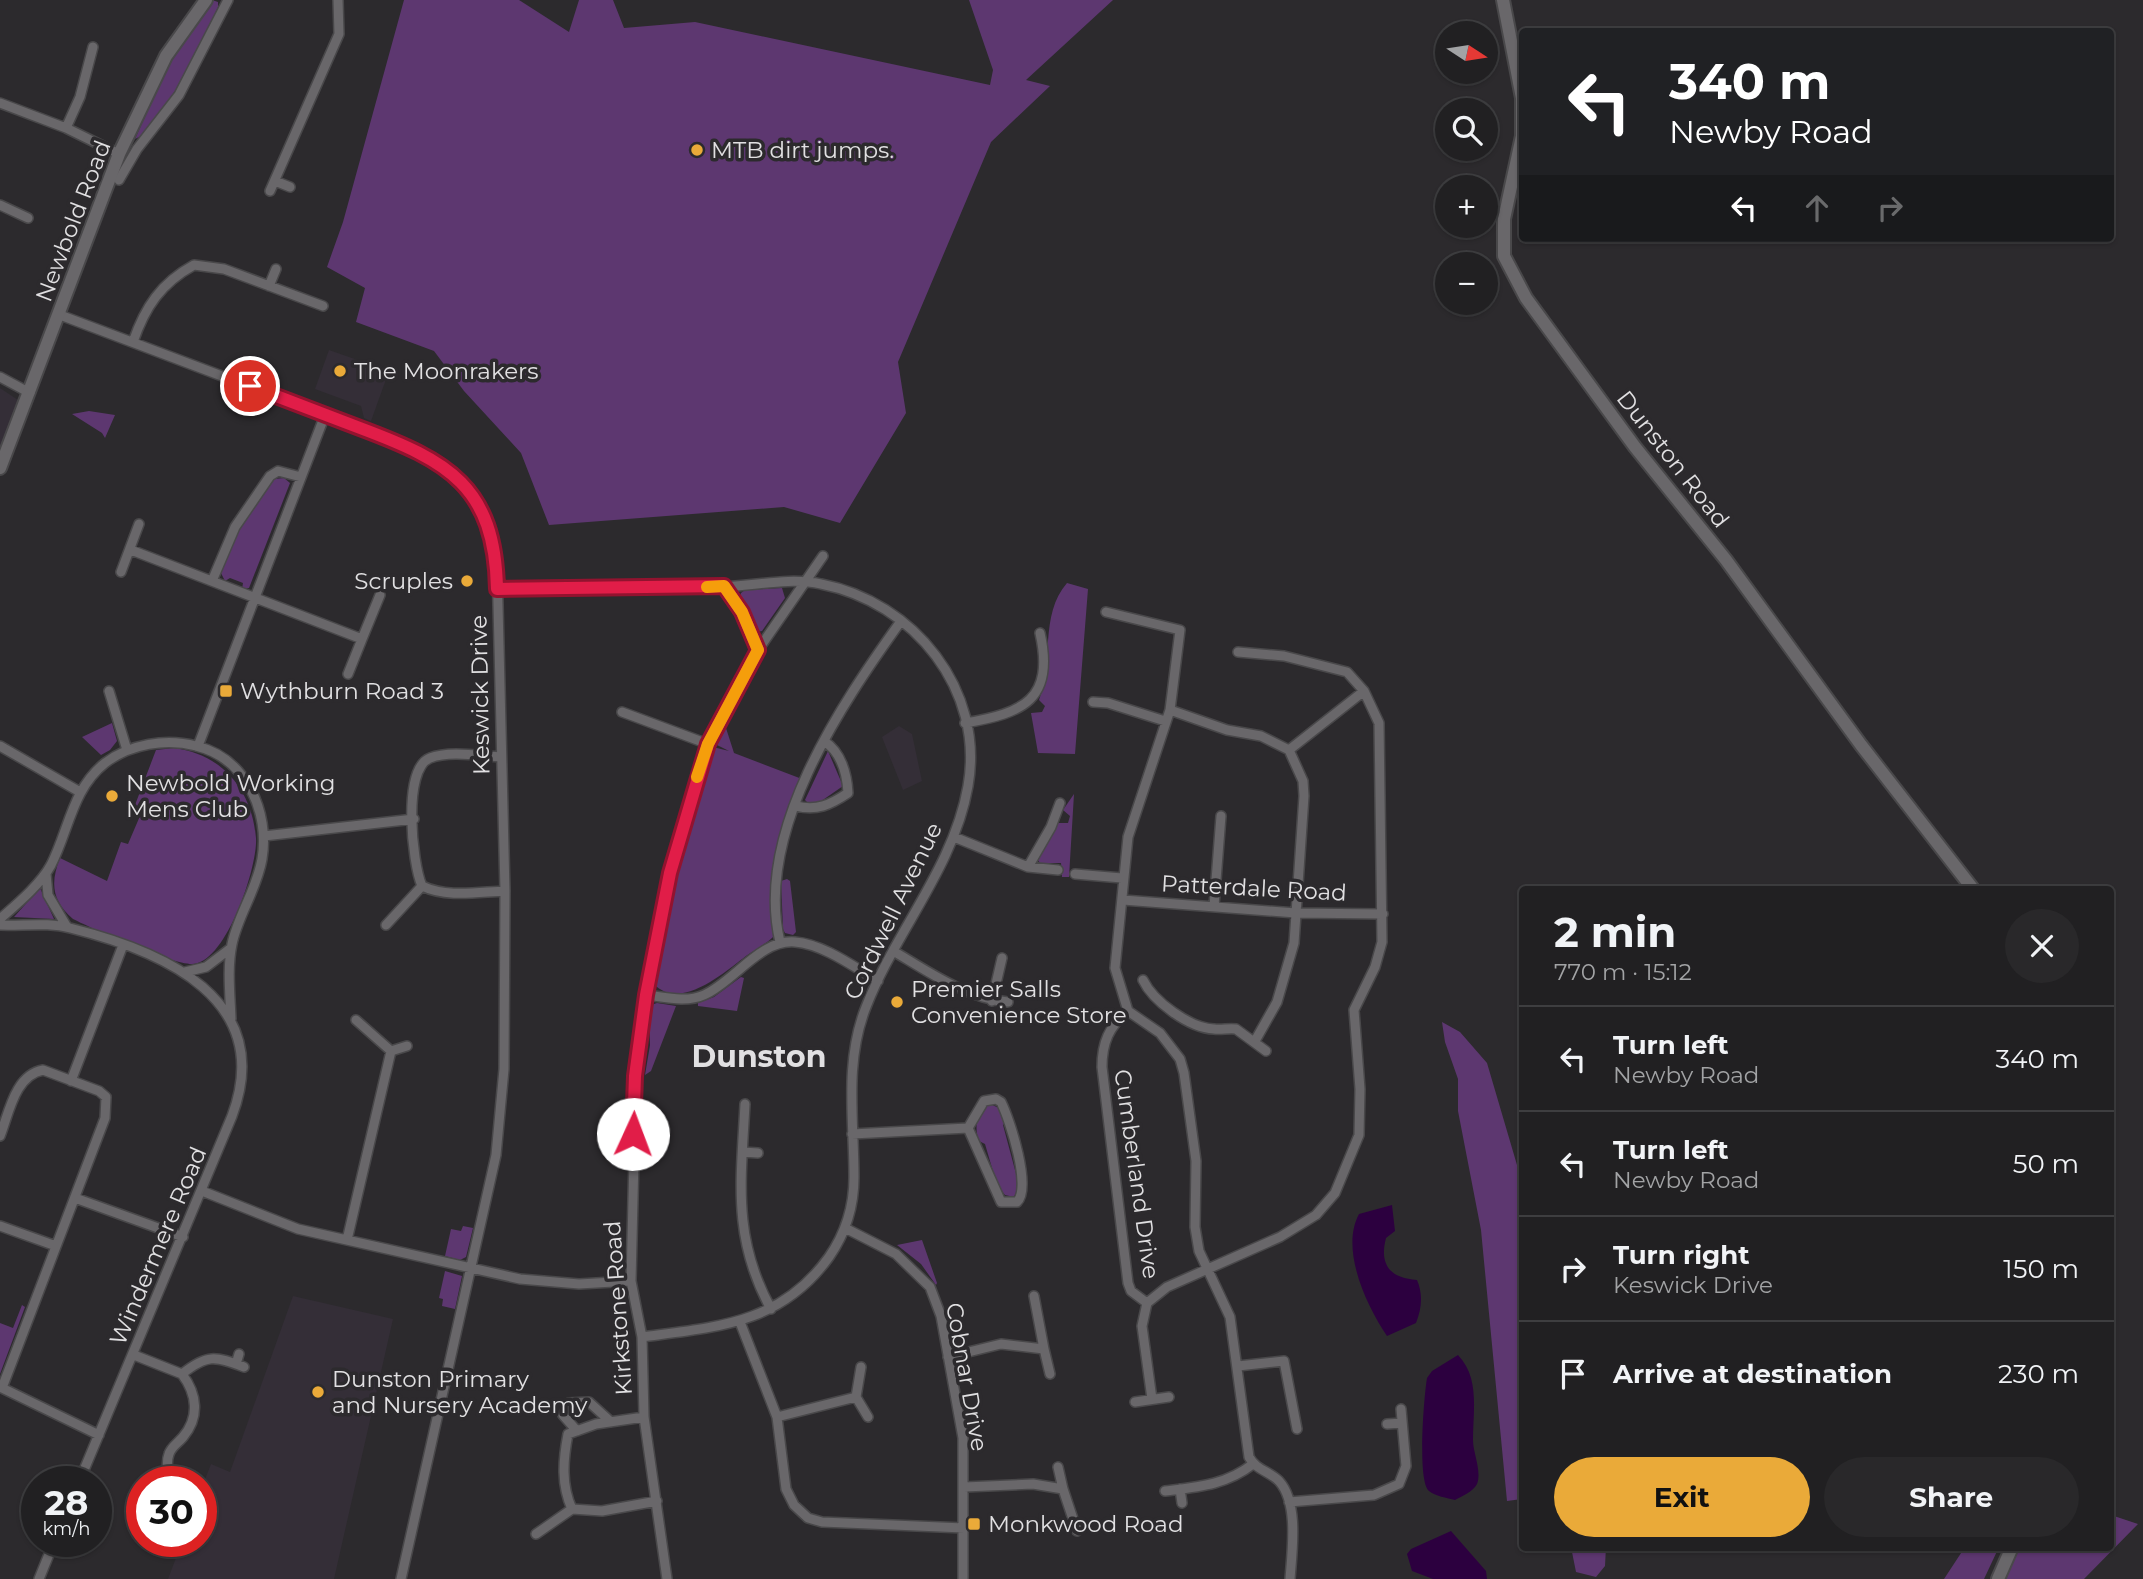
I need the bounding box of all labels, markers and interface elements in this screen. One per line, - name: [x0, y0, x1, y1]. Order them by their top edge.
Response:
- north arrow: [1435, 21, 1498, 84]
- map controls: [1435, 21, 1498, 315]
- text: 340 m: [1669, 52, 1830, 111]
- icon: left: [1554, 56, 1645, 147]
- button: search: [1435, 98, 1498, 161]
- text: Newby Road: [1669, 112, 1873, 151]
- street label: Newbold Road: [29, 136, 117, 306]
- place label: MTB dirt jumps.: [711, 136, 894, 164]
- marker: MTB dirt jumps.: [689, 142, 705, 158]
- button: +: [1435, 175, 1498, 238]
- icon: left: [1725, 189, 1763, 227]
- icon: ahead: [1798, 189, 1836, 227]
- icon: right: [1871, 189, 1909, 227]
- button: −: [1435, 252, 1498, 315]
- pin: [220, 356, 280, 416]
- place label: The Moonrakers: [354, 357, 538, 385]
- marker: The Moonrakers: [332, 363, 348, 379]
- icon: arrive: [231, 367, 269, 405]
- street label: Dunston Road: [1611, 385, 1735, 533]
- place label: Scruples: [354, 567, 453, 595]
- marker: Scruples: [459, 573, 475, 589]
- street label: Keswick Drive: [465, 615, 495, 775]
- place label: Wythburn Road 3: [240, 677, 444, 705]
- marker: Wythburn Road 3: [218, 683, 234, 699]
- place label: Newbold Working Mens Club: [126, 769, 335, 823]
- marker: Newbold Working Mens Club: [104, 788, 120, 804]
- street label: Cordwell Avenue: [838, 818, 948, 1004]
- street label: Patterdale Road: [1160, 869, 1348, 907]
- text: 2 min: [1554, 906, 1676, 958]
- button: close: [2005, 909, 2079, 983]
- text: 770 m · 15:12: [1554, 958, 1692, 986]
- place label: Premier Salls Convenience Store: [911, 975, 1127, 1029]
- marker: Premier Salls Convenience Store: [889, 994, 905, 1010]
- text: Turn left: [1613, 1029, 1729, 1061]
- district label: Dunston: [692, 1038, 826, 1075]
- icon: left: [1554, 1040, 1592, 1078]
- text: 340 m: [1996, 1043, 2079, 1075]
- text: Newby Road: [1613, 1061, 1759, 1089]
- street label: Cumberland Drive: [1108, 1067, 1166, 1281]
- position arrow: [596, 1097, 670, 1171]
- text: Turn left: [1613, 1134, 1729, 1166]
- street label: Windermere Road: [104, 1143, 212, 1349]
- icon: left: [1554, 1145, 1592, 1183]
- text: 50 m: [2013, 1148, 2079, 1180]
- text: Newby Road: [1613, 1166, 1759, 1194]
- street label: Kirkstone Road: [598, 1220, 638, 1396]
- text: Turn right: [1613, 1239, 1749, 1271]
- icon: right: [1554, 1250, 1592, 1288]
- text: 150 m: [2003, 1253, 2079, 1285]
- text: Keswick Drive: [1613, 1271, 1773, 1299]
- street label: Cobnar Drive: [940, 1301, 994, 1453]
- icon: arrive: [1554, 1355, 1592, 1393]
- text: Arrive at destination: [1613, 1358, 1892, 1390]
- text: 230 m: [1998, 1358, 2079, 1390]
- place label: Dunston Primary and Nursery Academy: [332, 1365, 588, 1419]
- marker: Dunston Primary and Nursery Academy: [310, 1384, 326, 1400]
- button: Exit: [1554, 1457, 1810, 1537]
- button: Share: [1824, 1457, 2079, 1537]
- speed limit sign: 30: [126, 1466, 217, 1557]
- text: 28: [45, 1481, 88, 1524]
- place label: Monkwood Road: [988, 1510, 1184, 1538]
- marker: Monkwood Road: [966, 1516, 982, 1532]
- text: km/h: [42, 1518, 91, 1540]

